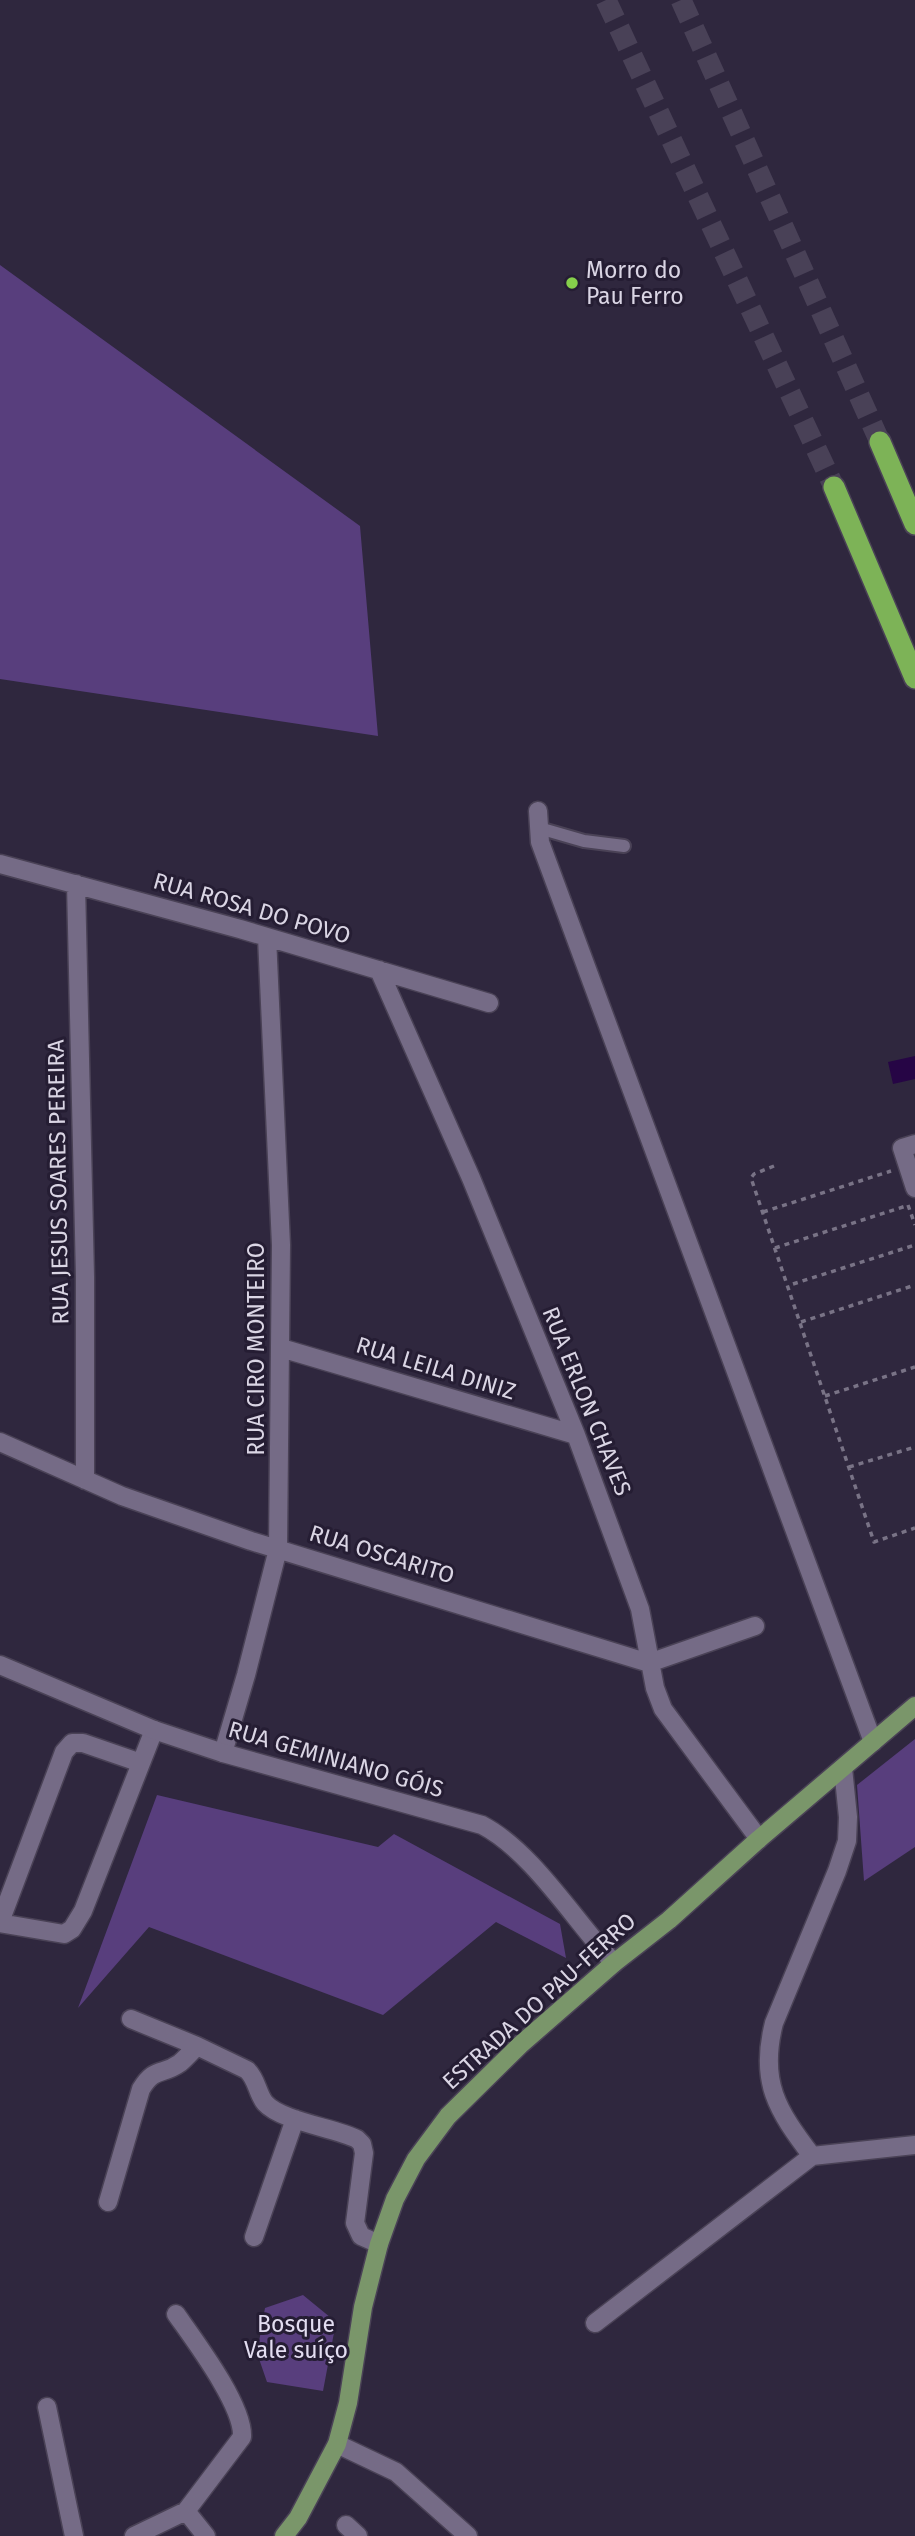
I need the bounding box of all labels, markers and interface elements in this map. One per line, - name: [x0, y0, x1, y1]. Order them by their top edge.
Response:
- place label: Morro do Pau Ferro: [586, 256, 684, 310]
- marker: Morro do Pau Ferro: [564, 275, 580, 291]
- street label: RUA ROSA DO POVO: [150, 866, 354, 950]
- street label: RUA JESUS SOARES PEREIRA: [41, 1038, 74, 1325]
- street label: RUA CIRO MONTEIRO: [242, 1242, 270, 1456]
- street label: RUA ERLON CHAVES: [536, 1302, 638, 1500]
- street label: RUA LEILA DINIZ: [353, 1330, 519, 1406]
- street label: RUA OSCARITO: [306, 1519, 458, 1589]
- street label: RUA GEMINIANO GÓIS: [225, 1714, 447, 1803]
- street label: ESTRADA DO PAU-FERRO: [437, 1907, 641, 2095]
- park label: Bosque Vale suíço: [244, 2310, 348, 2364]

